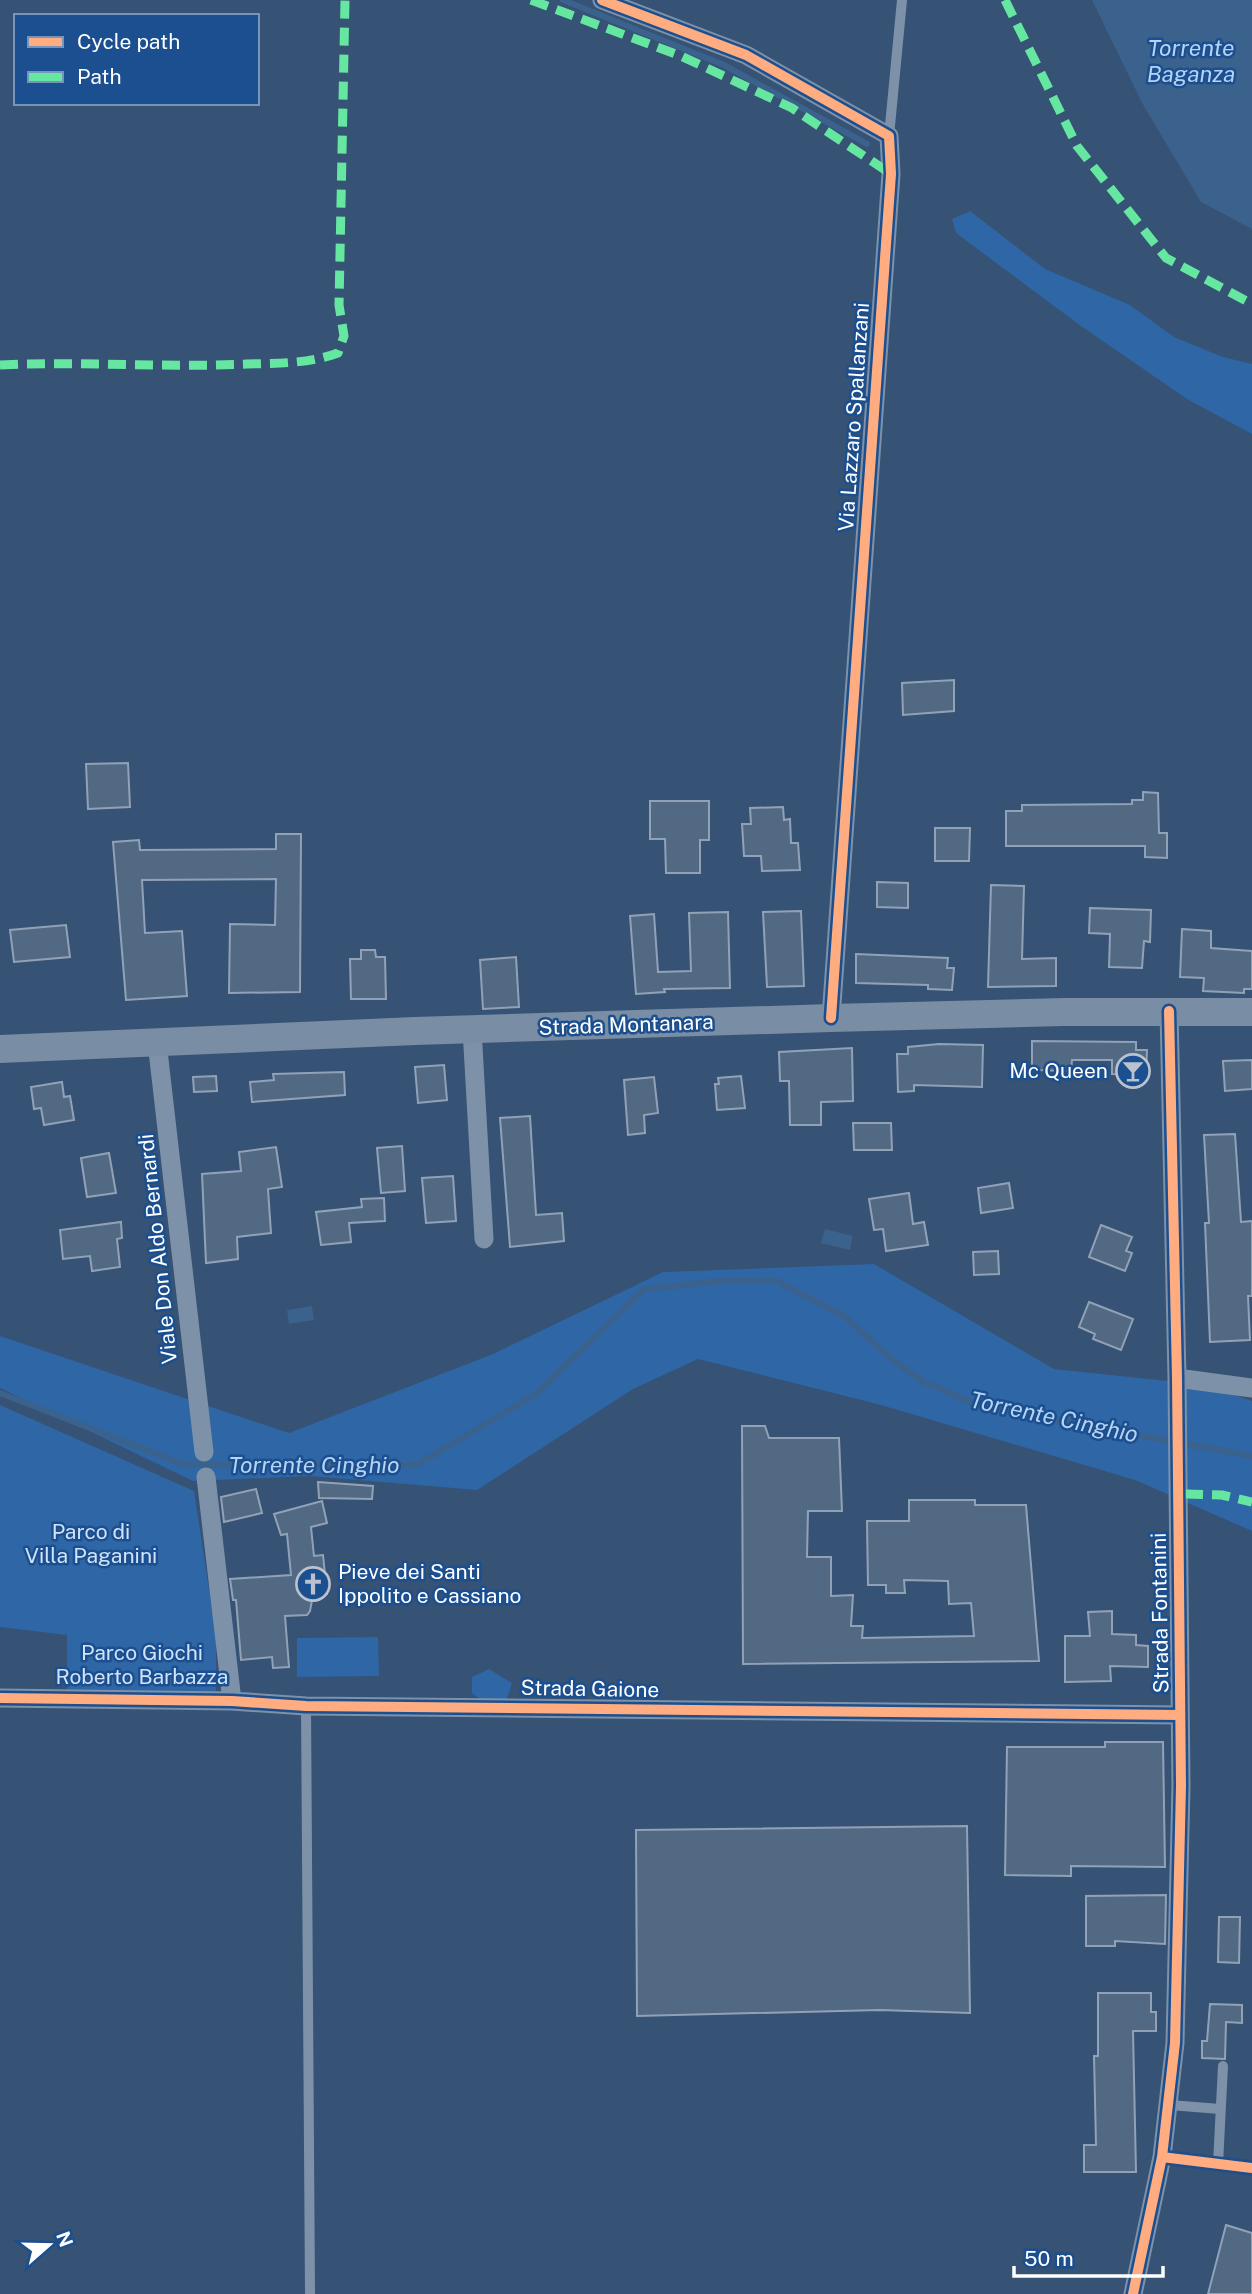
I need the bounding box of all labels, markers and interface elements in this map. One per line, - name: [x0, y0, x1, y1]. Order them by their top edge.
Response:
- legend: [14, 14, 259, 105]
- text: Cycle path: [77, 29, 180, 54]
- water label: Torrente Baganza: [1147, 34, 1235, 87]
- text: Path: [77, 64, 122, 89]
- street label: Via Lazzaro Spallanzani: [833, 302, 874, 532]
- street label: Strada Montanara: [538, 1009, 714, 1040]
- bar icon: Mc Queen: [1114, 1052, 1152, 1090]
- place label: Mc Queen: [1009, 1058, 1108, 1083]
- street label: Viale Don Aldo Bernardi: [133, 1133, 182, 1365]
- water label: Torrente Cinghio: [968, 1386, 1141, 1447]
- water label: Torrente Cinghio: [229, 1451, 399, 1478]
- park label: Parco di Villa Paganini: [25, 1519, 157, 1568]
- street label: Strada Fontanini: [1146, 1532, 1173, 1694]
- place label: Pieve dei Santi Ippolito e Cassiano: [338, 1559, 521, 1608]
- church icon: Pieve dei Santi Ippolito e Cassiano: [294, 1565, 332, 1603]
- park label: Parco Giochi Roberto Barbazza: [56, 1640, 228, 1689]
- street label: Strada Gaione: [520, 1675, 660, 1702]
- north arrow: [14, 2210, 84, 2280]
- text: N: [52, 2228, 78, 2250]
- scale bar: [1014, 2234, 1163, 2278]
- text: 50 m: [1024, 2246, 1074, 2271]

